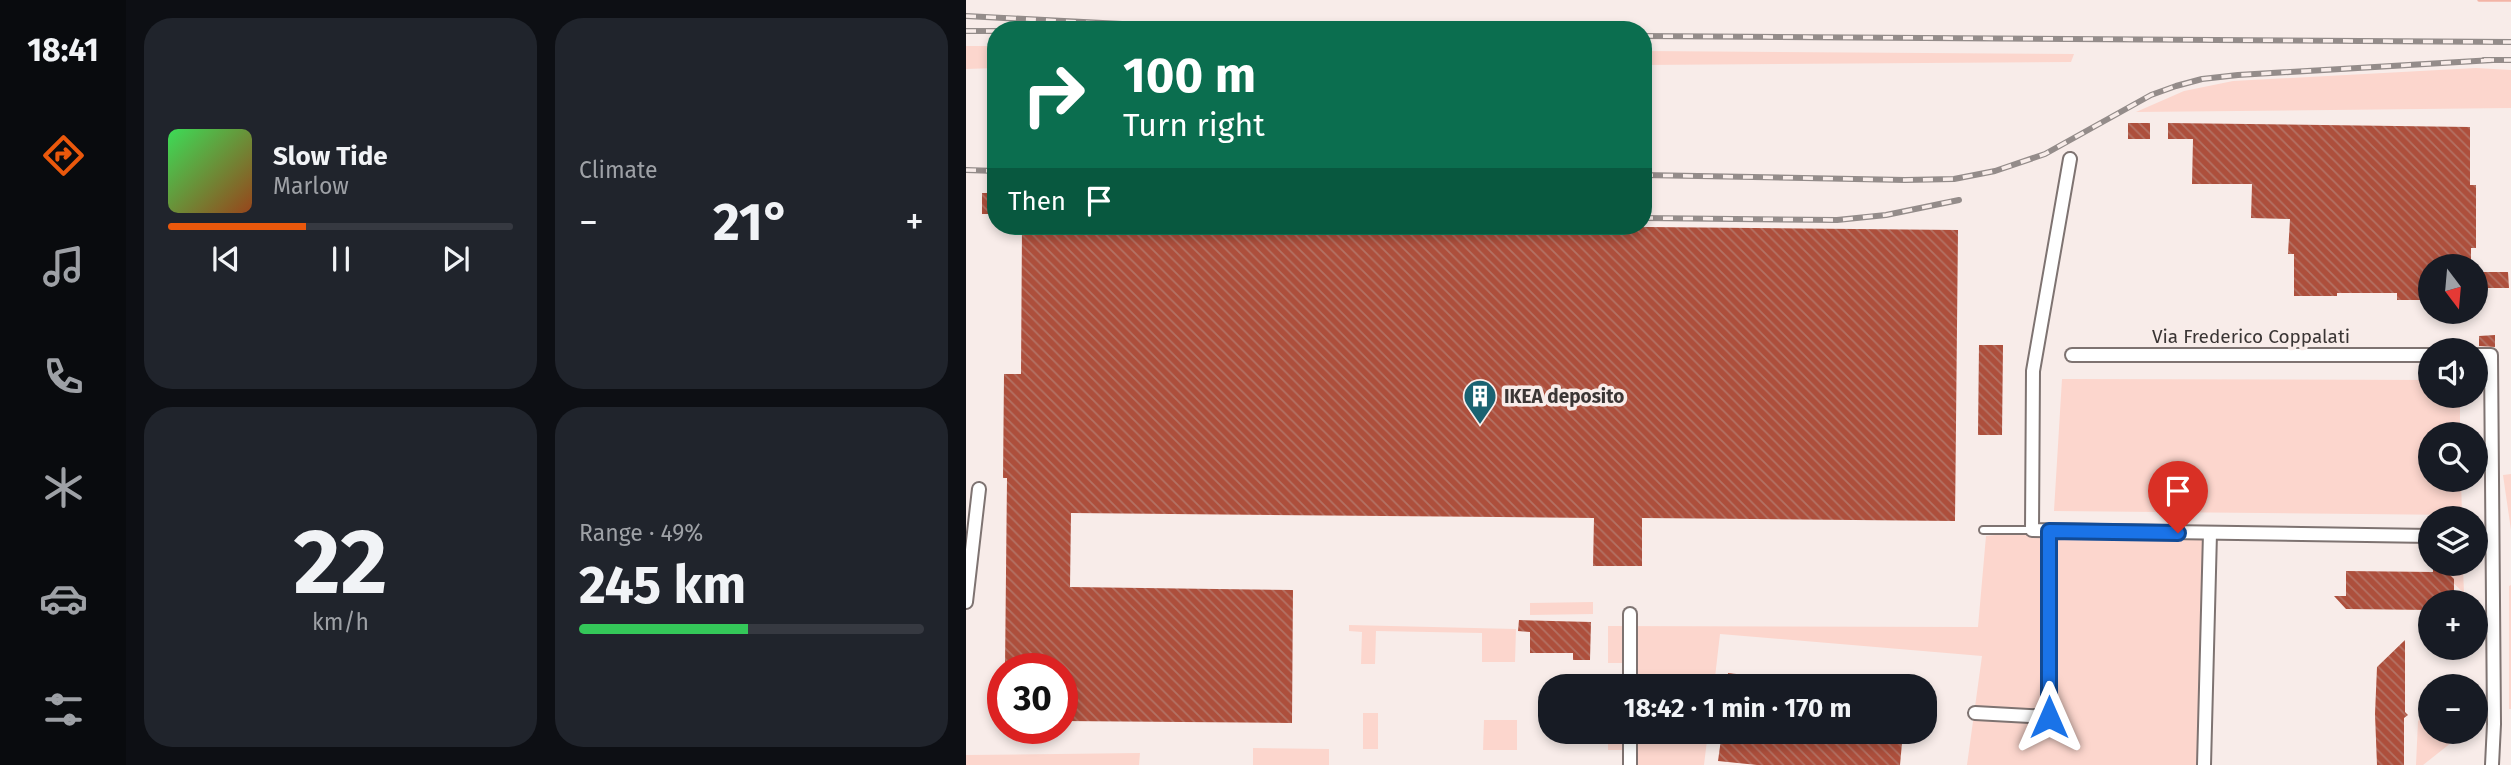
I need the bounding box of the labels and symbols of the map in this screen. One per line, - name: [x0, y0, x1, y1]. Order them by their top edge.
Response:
- north arrow: [2418, 254, 2488, 324]
- street label: Via Frederico Coppalati: [2152, 325, 2350, 348]
- building icon: IKEA deposito: [1461, 377, 1499, 426]
- place label: IKEA deposito: [1504, 385, 1624, 408]
- pin: [2148, 461, 2208, 533]
- speed limit sign: 30: [987, 653, 1078, 744]
- position arrow: [2012, 680, 2086, 754]

